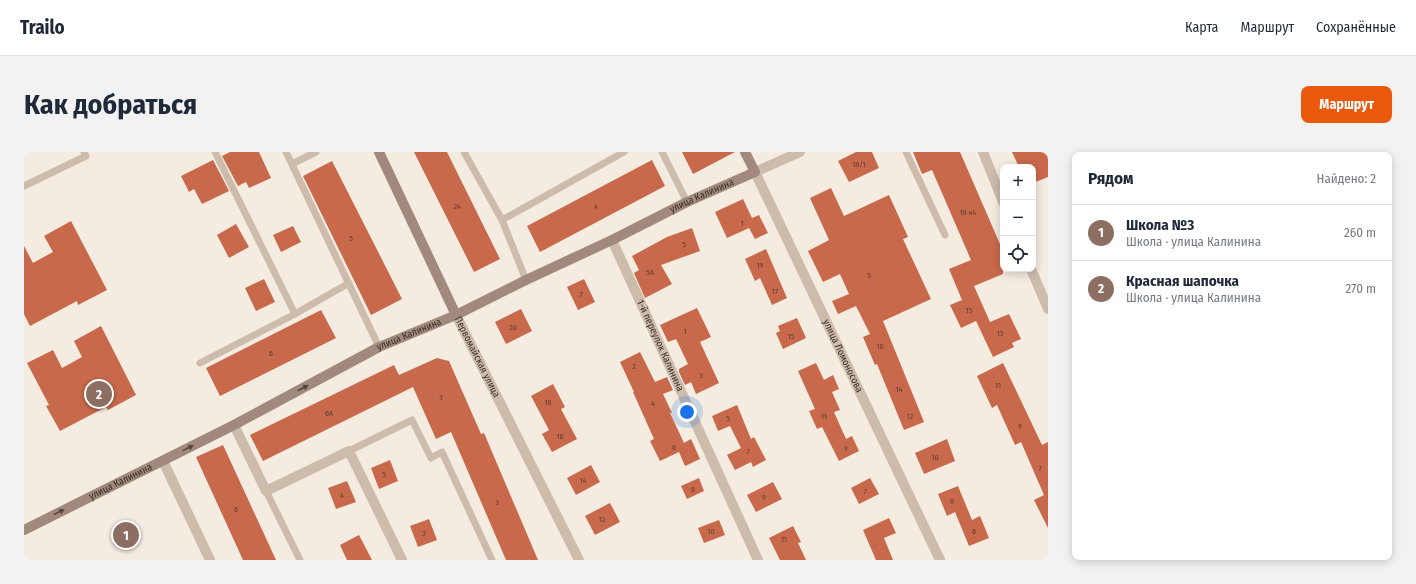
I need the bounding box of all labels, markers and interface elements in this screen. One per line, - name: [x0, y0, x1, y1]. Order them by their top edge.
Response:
- text: Trailo: [20, 16, 65, 39]
- text: Карта: [1185, 19, 1218, 36]
- text: Маршрут: [1240, 19, 1294, 36]
- text: Сохранённые: [1316, 19, 1396, 36]
- button: Маршрут: [1301, 86, 1392, 123]
- text: Как добраться: [24, 88, 197, 121]
- house number: 18/1: [852, 160, 866, 169]
- map controls: [1000, 164, 1036, 272]
- button: +: [1000, 164, 1036, 200]
- text: Рядом: [1088, 168, 1133, 189]
- text: Найдено: 2: [1317, 171, 1376, 186]
- street label: улица Калинина: [668, 176, 736, 216]
- button: −: [1000, 200, 1036, 236]
- house number: 24: [453, 202, 461, 211]
- house number: 4: [594, 202, 598, 211]
- house number: 18 к4: [960, 208, 976, 217]
- text: Школа №3: [1126, 216, 1194, 234]
- house number: 1: [740, 219, 744, 228]
- text: 1: [1098, 225, 1104, 240]
- text: 260 m: [1344, 225, 1376, 240]
- house number: 5: [349, 234, 353, 243]
- text: Школа · улица Калинина: [1126, 234, 1261, 249]
- button: locate: [1000, 236, 1036, 272]
- house number: 5: [682, 240, 686, 249]
- house number: 19: [756, 261, 764, 270]
- house number: 5А: [646, 268, 655, 277]
- house number: 5: [867, 271, 871, 280]
- text: Красная шапочка: [1126, 272, 1239, 290]
- text: 2: [1098, 281, 1104, 296]
- text: 270 m: [1345, 281, 1376, 296]
- house number: 17: [772, 287, 779, 296]
- house number: 7: [579, 290, 583, 299]
- text: Школа · улица Калинина: [1126, 290, 1261, 305]
- street label: 1-й переулок Калинина: [634, 298, 686, 393]
- house number: 15: [966, 306, 973, 315]
- street label: Первомайская улица: [452, 315, 502, 400]
- street label: улица Калинина: [375, 316, 443, 353]
- street label: улица Ломоносова: [820, 317, 865, 395]
- house number: 20: [509, 323, 517, 332]
- house number: 1: [683, 327, 687, 336]
- house number: 13: [997, 329, 1004, 338]
- house number: 15: [788, 332, 795, 341]
- house number: 16: [876, 342, 884, 351]
- house number: 6: [269, 349, 273, 358]
- house number: 2: [632, 362, 636, 371]
- house number: 3: [699, 371, 703, 380]
- pin: 2: [86, 379, 112, 409]
- house number: 11: [995, 381, 1001, 390]
- one-way arrow: [297, 385, 309, 392]
- house number: 14: [896, 385, 903, 394]
- house number: 3: [439, 393, 443, 402]
- house number: 18: [544, 398, 552, 407]
- house number: 4: [651, 399, 655, 408]
- your location: [677, 402, 697, 422]
- house number: 6А: [325, 409, 334, 418]
- house number: 11: [821, 412, 827, 421]
- house number: 12: [907, 412, 914, 421]
- house number: 5: [726, 414, 730, 423]
- house number: 9: [1018, 422, 1022, 431]
- house number: 16: [556, 432, 564, 441]
- house number: 6: [672, 443, 676, 452]
- house number: 9: [844, 444, 848, 453]
- one-way arrow: [182, 445, 194, 451]
- house number: 7: [746, 447, 750, 456]
- house number: 10: [931, 453, 939, 462]
- street label: улица Калинина: [87, 461, 154, 503]
- house number: 7: [1038, 464, 1042, 473]
- house number: 5: [382, 470, 386, 479]
- house number: 14: [580, 476, 587, 485]
- house number: 8: [691, 485, 695, 494]
- house number: 7: [863, 487, 867, 496]
- house number: 4: [340, 491, 344, 500]
- house number: 9: [762, 493, 766, 502]
- house number: 8: [950, 497, 954, 506]
- house number: 3: [495, 498, 499, 507]
- house number: 6: [234, 505, 238, 514]
- one-way arrow: [53, 509, 65, 515]
- house number: 12: [599, 515, 606, 524]
- pin: 1: [113, 520, 139, 550]
- house number: 10: [707, 527, 715, 536]
- house number: 6: [972, 527, 976, 536]
- house number: 3: [422, 529, 426, 538]
- house number: 11: [781, 535, 787, 544]

